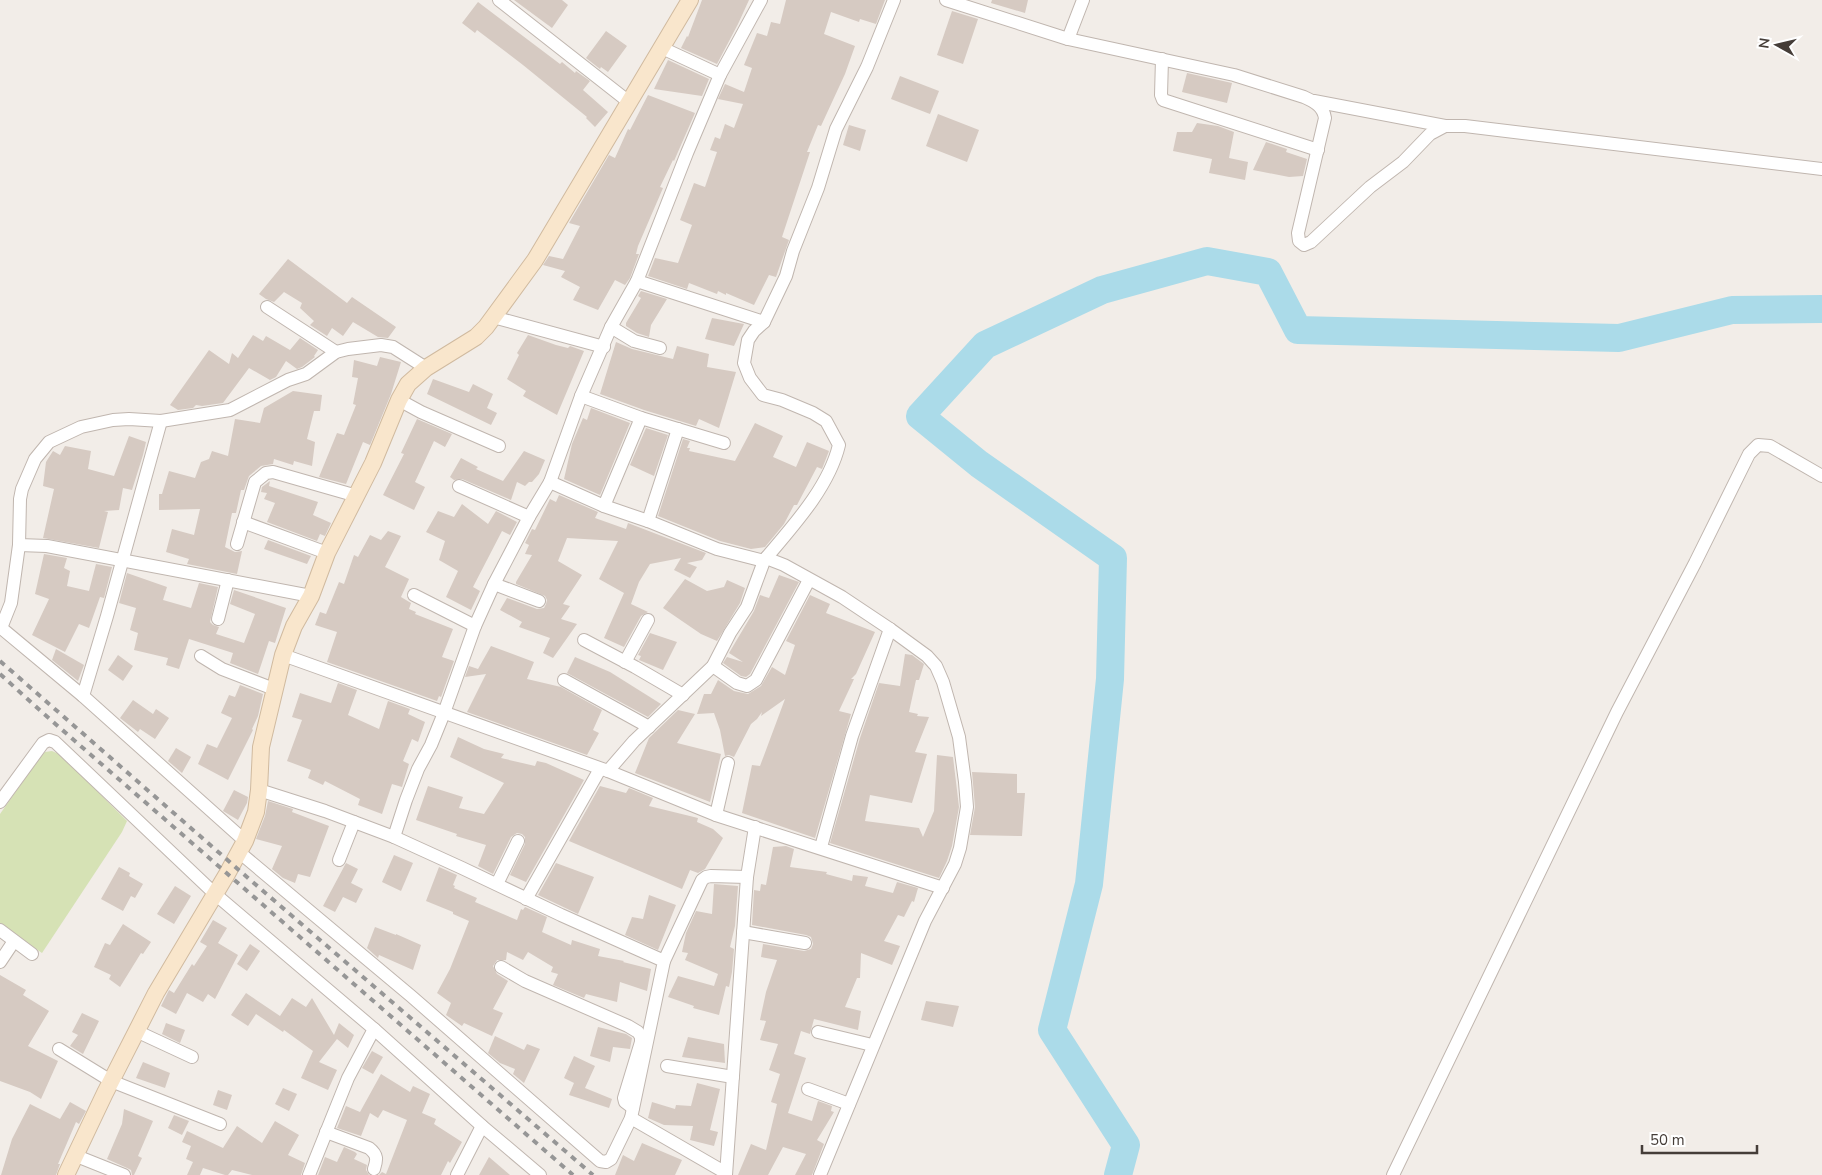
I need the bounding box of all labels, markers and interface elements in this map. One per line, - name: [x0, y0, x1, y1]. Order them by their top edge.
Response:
- north arrow: [1752, 20, 1802, 70]
- text: N: [1754, 37, 1775, 50]
- scale bar: [1642, 1122, 1757, 1154]
- text: 50 m: [1650, 1130, 1685, 1150]

